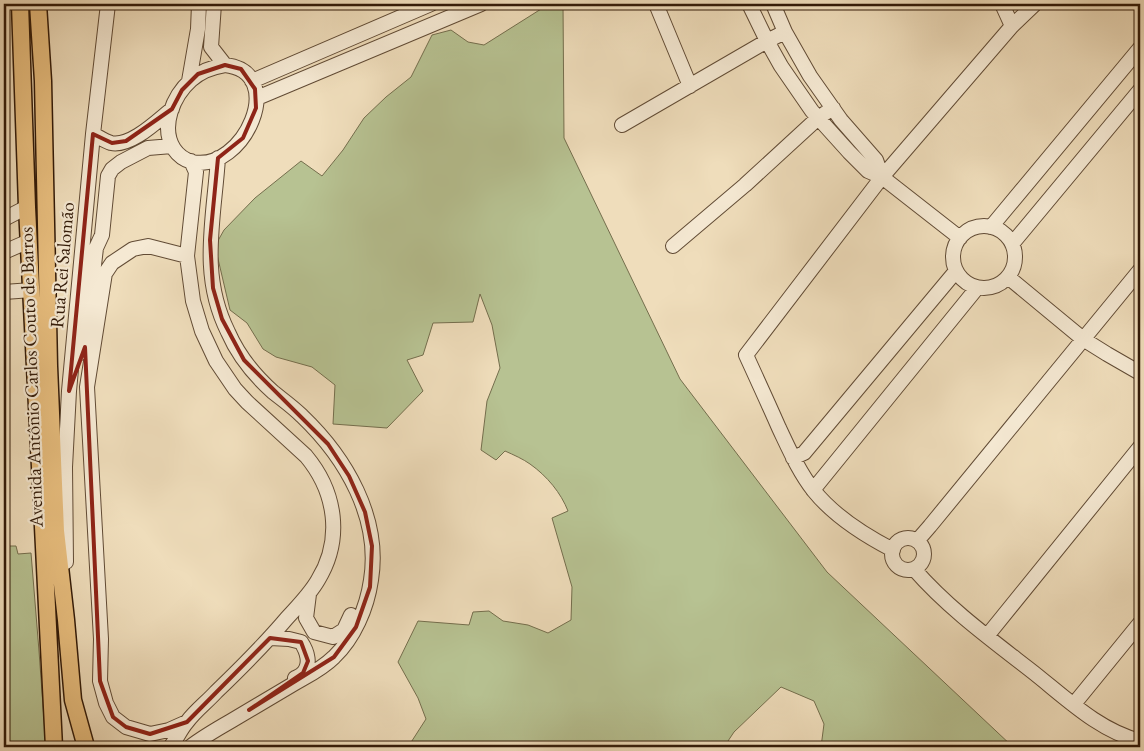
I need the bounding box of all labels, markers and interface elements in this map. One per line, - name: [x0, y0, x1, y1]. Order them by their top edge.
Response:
- street label: Rua Rei Salomão: [44, 201, 80, 329]
- street label: Avenida Antônio Carlos Couto de Barros: [13, 226, 49, 529]

